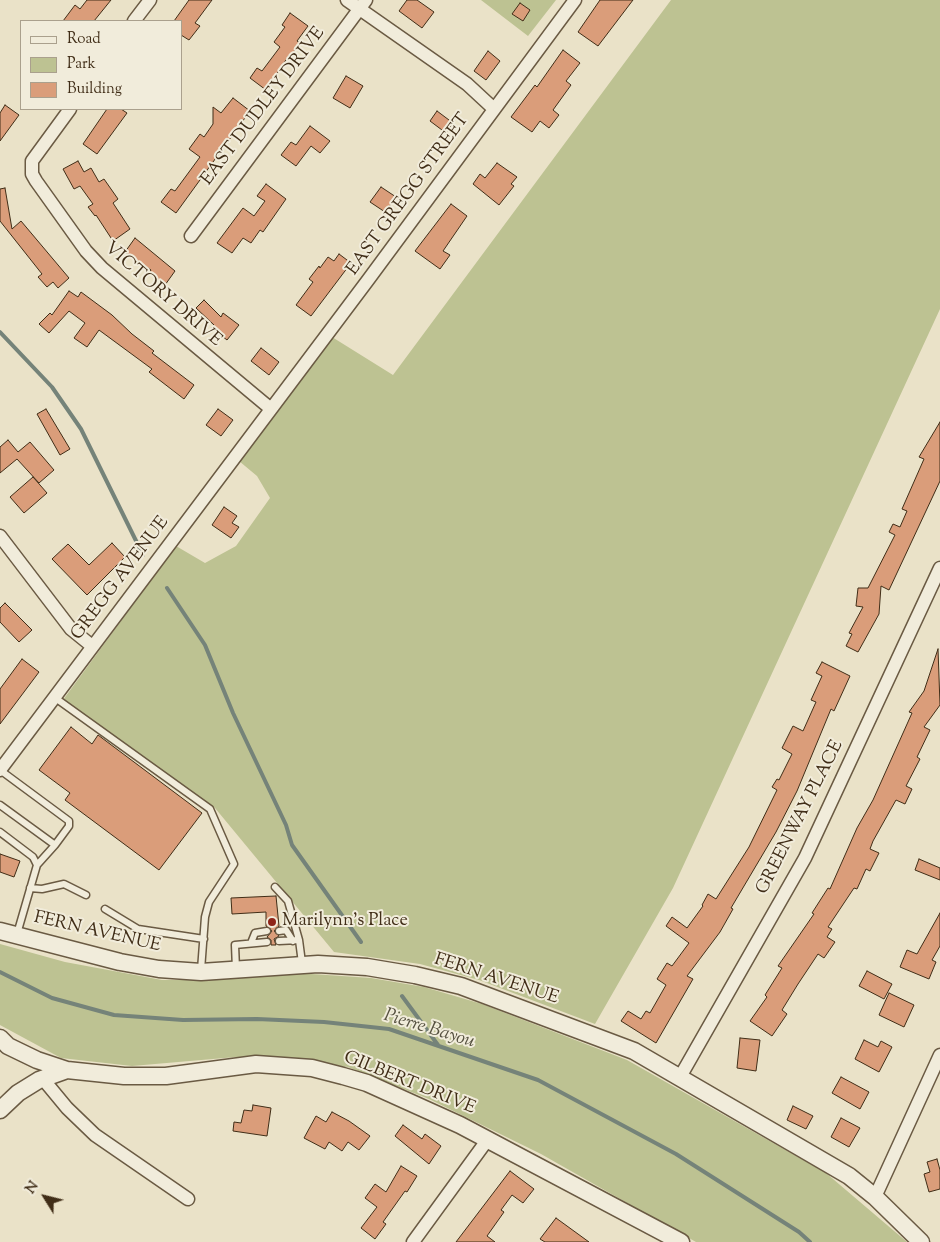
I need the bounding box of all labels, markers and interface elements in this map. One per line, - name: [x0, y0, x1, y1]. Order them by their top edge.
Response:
- legend: [20, 20, 182, 110]
- street label: EAST DUDLEY DRIVE: [197, 24, 331, 190]
- text: Road: [67, 29, 101, 50]
- text: Park: [67, 54, 96, 75]
- text: Building: [67, 79, 122, 100]
- street label: EAST GREGG STREET: [343, 110, 475, 280]
- street label: VICTORY DRIVE: [99, 238, 225, 352]
- street label: GREGG AVENUE: [67, 513, 175, 645]
- street label: GREENWAY PLACE: [753, 737, 849, 899]
- street label: FERN AVENUE: [32, 908, 162, 958]
- place label: Marilynn's Place: [282, 911, 408, 933]
- marker: Marilynn's Place: [266, 916, 278, 928]
- street label: FERN AVENUE: [431, 950, 561, 1010]
- water label: Pierre Bayou: [381, 1005, 477, 1055]
- street label: GILBERT DRIVE: [340, 1048, 478, 1120]
- north arrow: [20, 1172, 70, 1222]
- text: N: [21, 1178, 44, 1199]

